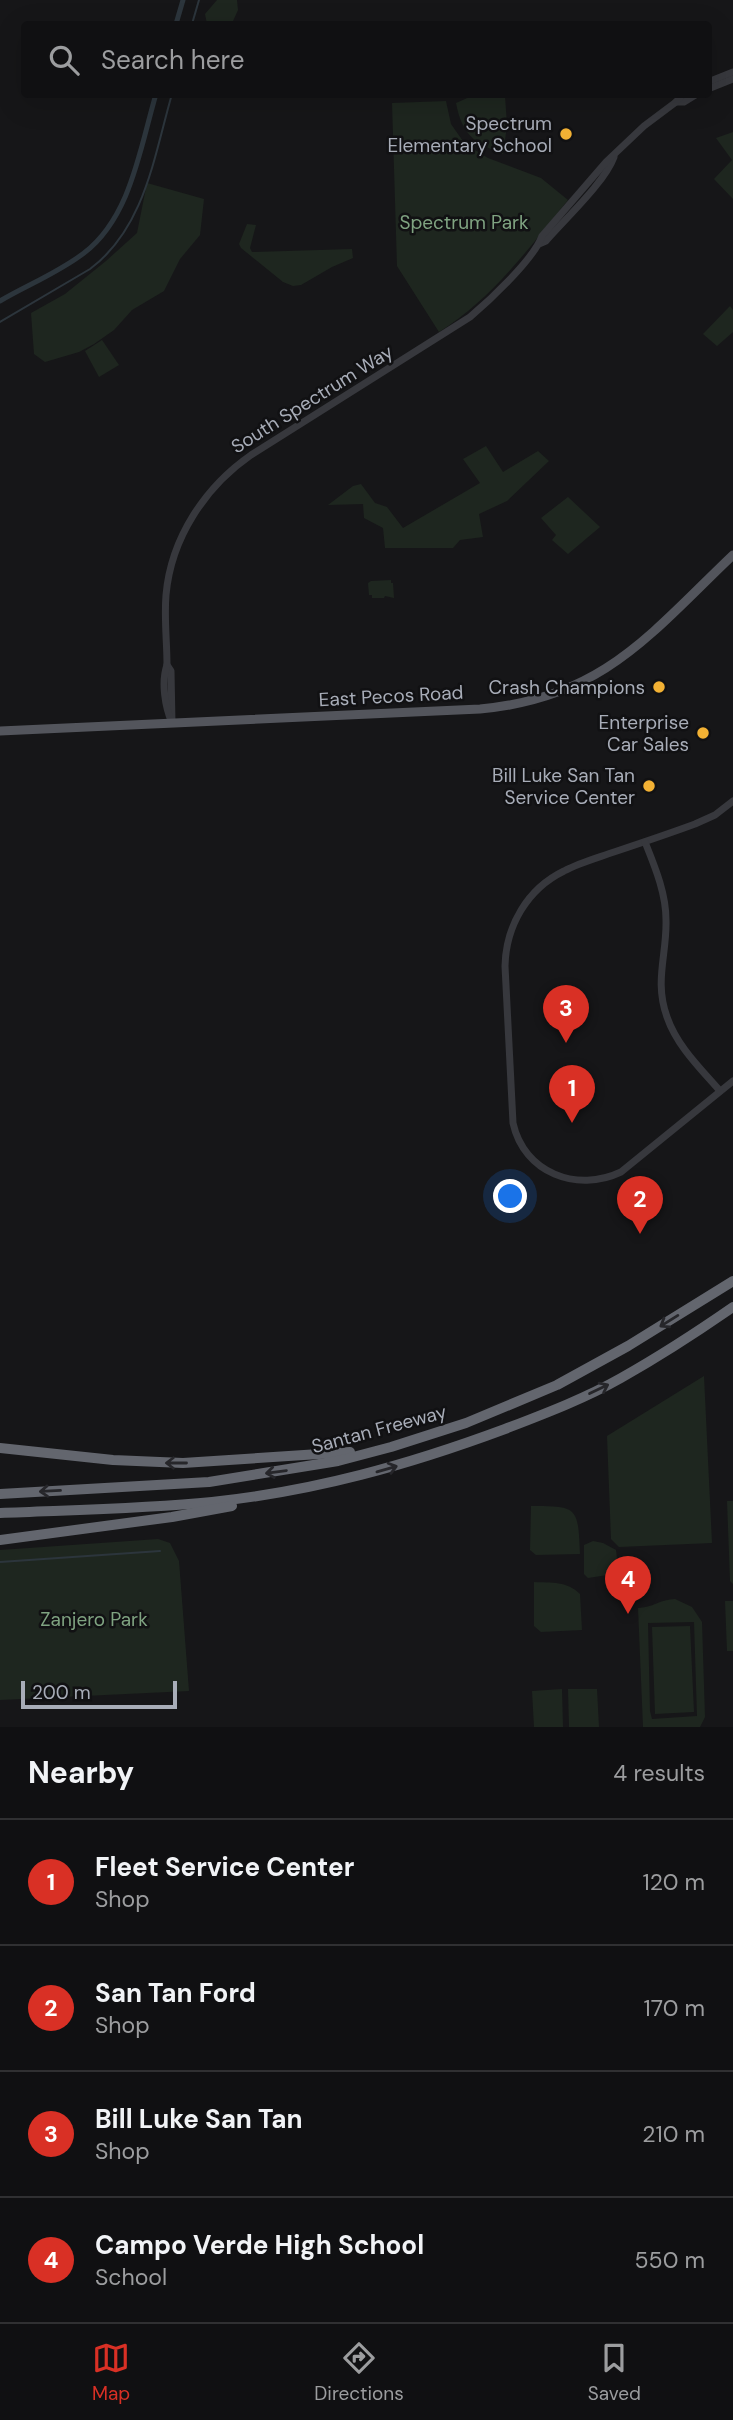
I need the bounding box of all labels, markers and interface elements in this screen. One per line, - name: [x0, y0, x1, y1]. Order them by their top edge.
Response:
- search box: [21, 21, 712, 98]
- icon: search: [45, 41, 83, 79]
- text: Search here: [101, 43, 244, 77]
- place label: Spectrum Elementary School: [388, 111, 552, 158]
- marker: Spectrum Elementary School: [558, 126, 574, 142]
- park label: Spectrum Park: [399, 210, 529, 235]
- street label: South Spectrum Way: [226, 339, 398, 459]
- place label: Crash Champions: [489, 675, 645, 700]
- marker: Crash Champions: [651, 679, 667, 695]
- street label: East Pecos Road: [318, 680, 464, 712]
- place label: Enterprise Car Sales: [599, 710, 689, 757]
- marker: Enterprise Car Sales: [695, 725, 711, 741]
- place label: Bill Luke San Tan Service Center: [492, 763, 635, 810]
- marker: Bill Luke San Tan Service Center: [641, 778, 657, 794]
- pin: 3: [543, 985, 589, 1043]
- pin: 1: [549, 1065, 595, 1123]
- pin: 2: [617, 1176, 663, 1234]
- your location: [493, 1179, 527, 1213]
- one-way arrow: [660, 1315, 680, 1329]
- one-way arrow: [588, 1382, 609, 1395]
- street label: Santan Freeway: [309, 1399, 450, 1459]
- one-way arrow: [165, 1456, 188, 1470]
- one-way arrow: [375, 1462, 397, 1475]
- one-way arrow: [265, 1466, 288, 1479]
- one-way arrow: [39, 1485, 61, 1498]
- pin: 4: [605, 1556, 651, 1614]
- park label: Zanjero Park: [40, 1607, 148, 1632]
- scale bar: [21, 1678, 177, 1710]
- text: 200 m: [32, 1680, 91, 1705]
- text: Nearby: [28, 1753, 134, 1792]
- text: 4 results: [613, 1758, 705, 1788]
- text: Fleet Service Center: [95, 1850, 354, 1884]
- text: 1: [47, 1867, 55, 1897]
- text: 120 m: [642, 1867, 705, 1897]
- text: Shop: [95, 1884, 150, 1914]
- text: San Tan Ford: [95, 1976, 256, 2010]
- text: 2: [44, 1993, 58, 2023]
- text: 170 m: [644, 1993, 705, 2023]
- text: Shop: [95, 2010, 150, 2040]
- text: Bill Luke San Tan: [95, 2102, 303, 2136]
- text: 3: [44, 2119, 58, 2149]
- text: 210 m: [642, 2119, 705, 2149]
- text: Shop: [95, 2136, 150, 2166]
- text: Campo Verde High School: [95, 2228, 424, 2262]
- text: 4: [44, 2245, 58, 2275]
- text: 550 m: [635, 2245, 705, 2275]
- text: School: [95, 2262, 167, 2292]
- tab: Map: [92, 2339, 130, 2406]
- tab: Directions: [314, 2339, 404, 2406]
- tab: Saved: [588, 2339, 641, 2406]

